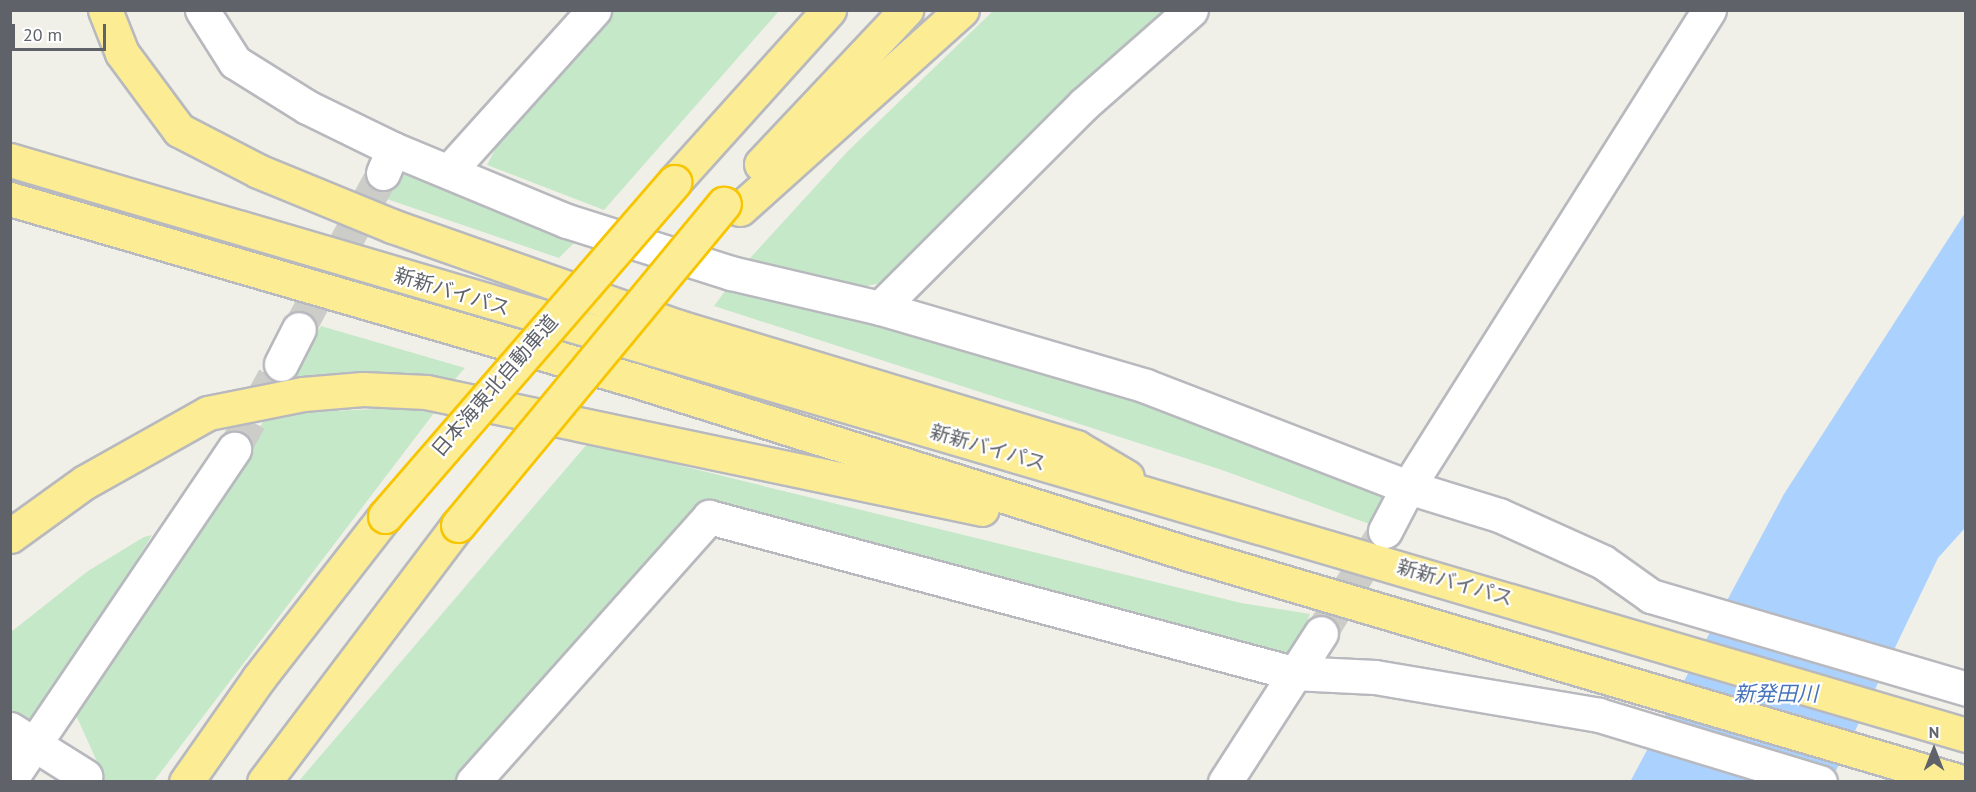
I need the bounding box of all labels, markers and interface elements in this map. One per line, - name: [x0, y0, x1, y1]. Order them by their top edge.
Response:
- scale bar: [15, 12, 110, 50]
- text: 20 m: [23, 23, 62, 46]
- street label: 新新バイパス: [391, 263, 513, 321]
- street label: 日本海東北自動車道: [427, 310, 563, 462]
- street label: 新新バイパス: [927, 420, 1049, 476]
- street label: 新新バイパス: [1394, 555, 1516, 611]
- water label: 新発田川: [1734, 681, 1818, 707]
- north arrow: [1904, 720, 1964, 780]
- text: N: [1929, 722, 1939, 742]

